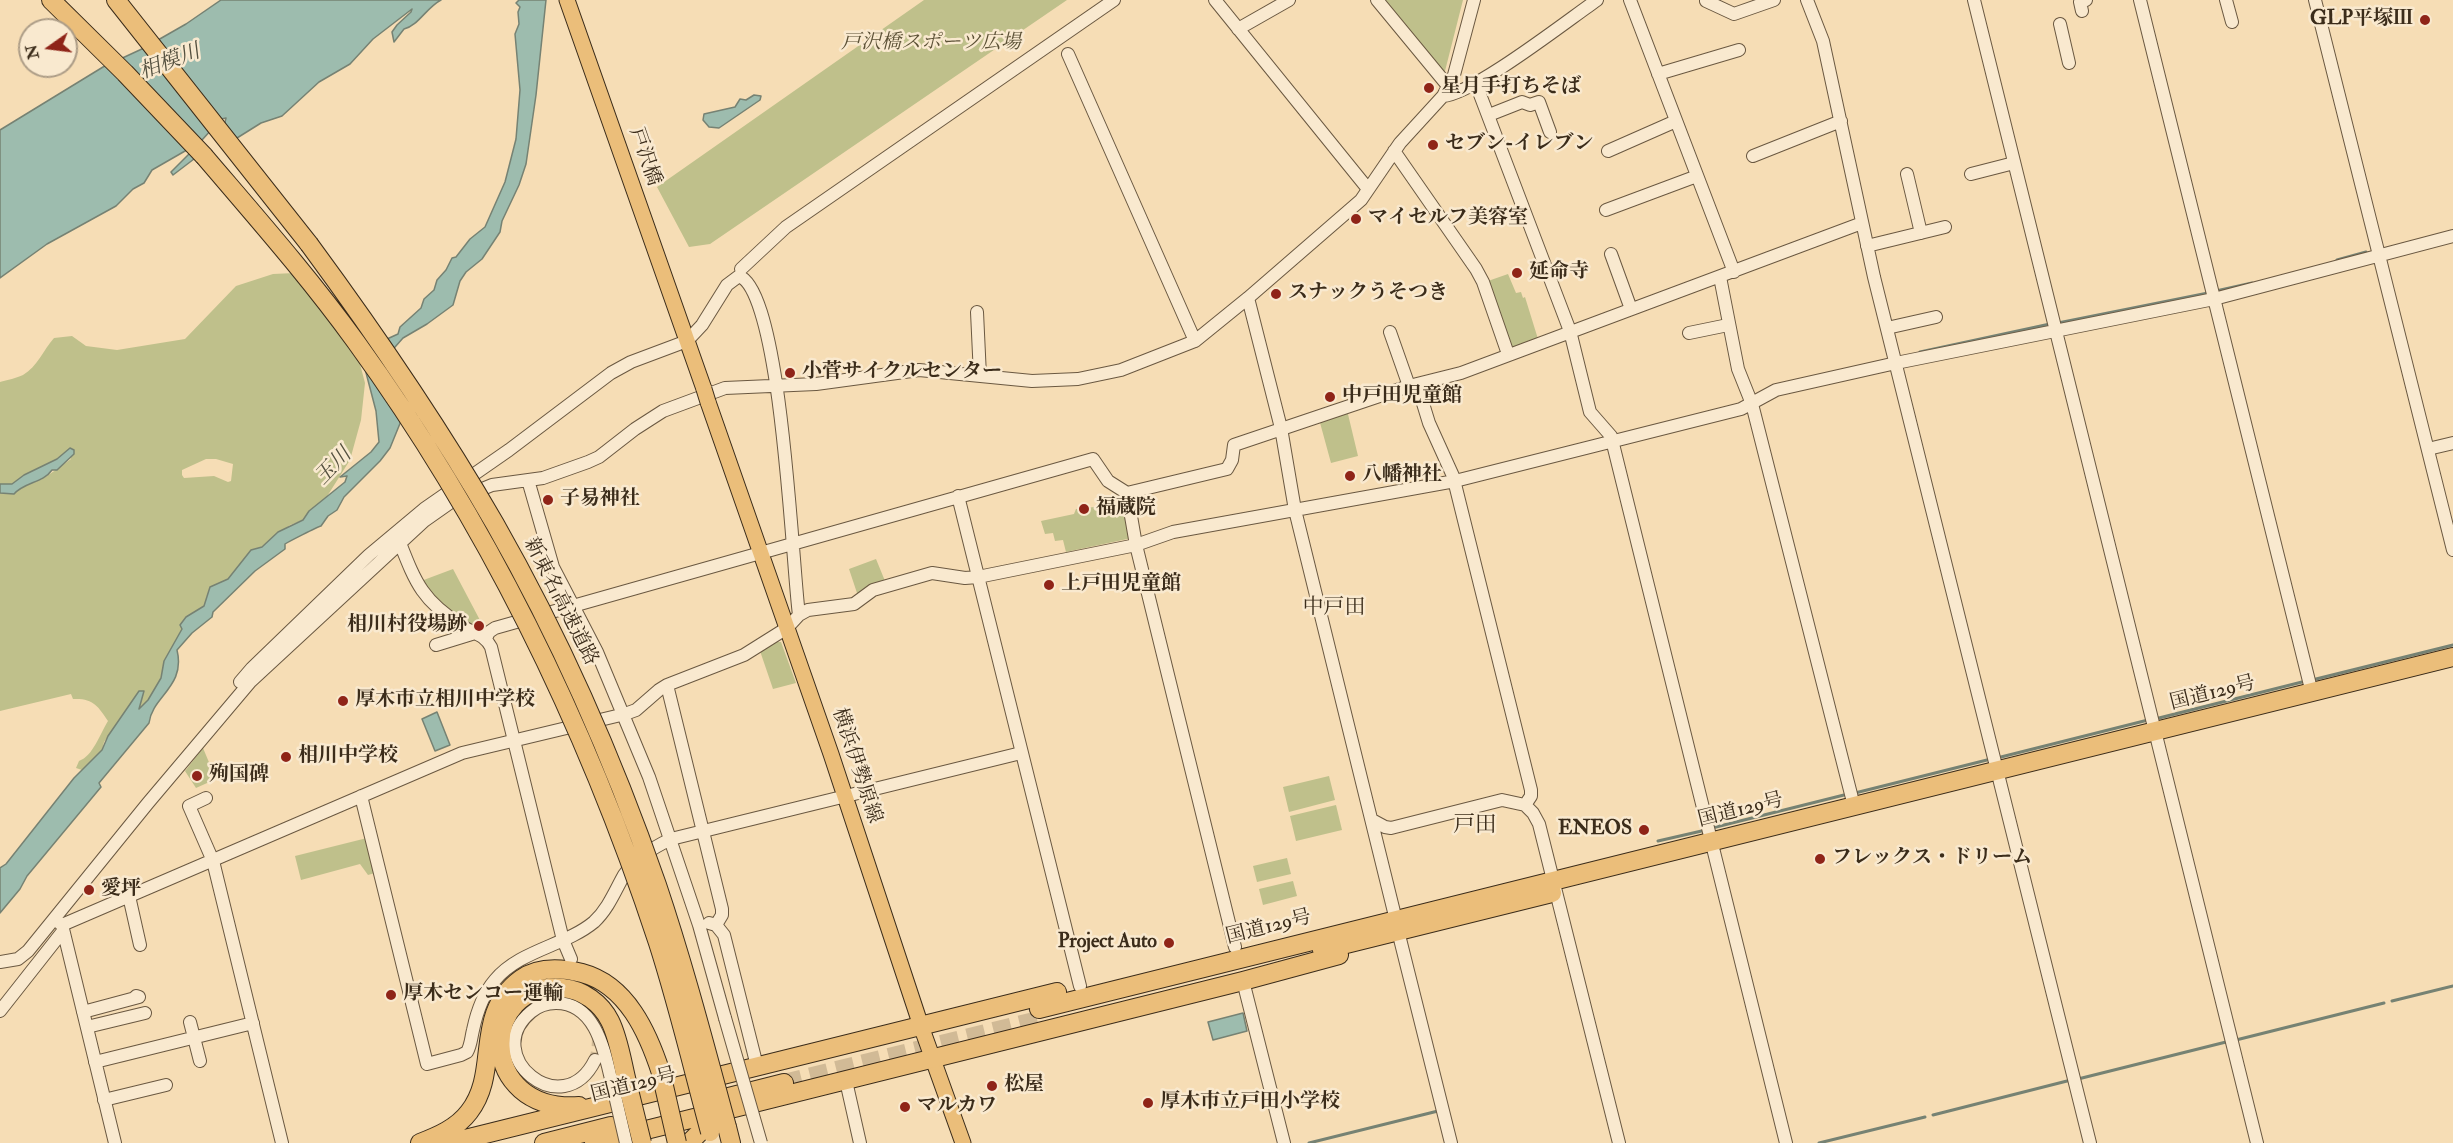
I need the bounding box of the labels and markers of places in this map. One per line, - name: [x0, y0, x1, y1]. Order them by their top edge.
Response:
- place label: GLP平塚Ⅲ: [2310, 8, 2413, 32]
- marker: GLP平塚Ⅲ: [2418, 13, 2432, 27]
- place label: 星月手打ちそば: [1441, 76, 1581, 100]
- marker: 星月手打ちそば: [1422, 81, 1436, 95]
- place label: セブン-イレブン: [1445, 133, 1593, 157]
- marker: セブン-イレブン: [1426, 138, 1440, 152]
- place label: マイセルフ美容室: [1368, 207, 1528, 231]
- marker: マイセルフ美容室: [1349, 212, 1363, 226]
- place label: 延命寺: [1529, 261, 1589, 285]
- marker: 延命寺: [1510, 266, 1524, 280]
- place label: スナックうそつき: [1288, 282, 1448, 306]
- marker: スナックうそつき: [1269, 287, 1283, 301]
- place label: 小菅サイクルセンター: [802, 361, 1002, 385]
- marker: 小菅サイクルセンター: [783, 366, 797, 380]
- place label: 中戸田児童館: [1342, 385, 1462, 409]
- marker: 中戸田児童館: [1323, 390, 1337, 404]
- place label: 八幡神社: [1362, 464, 1442, 488]
- marker: 八幡神社: [1343, 469, 1357, 483]
- place label: 子易神社: [560, 488, 640, 512]
- marker: 子易神社: [541, 493, 555, 507]
- place label: 福蔵院: [1096, 497, 1156, 521]
- marker: 福蔵院: [1077, 502, 1091, 516]
- place label: 上戸田児童館: [1061, 573, 1181, 597]
- marker: 上戸田児童館: [1042, 578, 1056, 592]
- place label: 相川村役場跡: [347, 614, 467, 638]
- marker: 相川村役場跡: [472, 619, 486, 633]
- place label: 厚木市立相川中学校: [355, 689, 535, 713]
- marker: 厚木市立相川中学校: [336, 694, 350, 708]
- place label: 相川中学校: [298, 745, 398, 769]
- marker: 相川中学校: [279, 750, 293, 764]
- place label: 殉国碑: [209, 764, 269, 788]
- marker: 殉国碑: [190, 769, 204, 783]
- place label: ENEOS: [1558, 818, 1632, 842]
- marker: ENEOS: [1637, 823, 1651, 837]
- place label: フレックス・ドリーム: [1832, 847, 2032, 871]
- marker: フレックス・ドリーム: [1813, 852, 1827, 866]
- place label: 愛坪: [101, 878, 141, 902]
- marker: 愛坪: [82, 883, 96, 897]
- place label: Project Auto: [1058, 931, 1157, 955]
- marker: Project Auto: [1162, 936, 1176, 950]
- place label: 厚木センコー運輸: [403, 983, 563, 1007]
- marker: 厚木センコー運輸: [384, 988, 398, 1002]
- place label: 松屋: [1004, 1074, 1044, 1098]
- marker: 松屋: [985, 1079, 999, 1093]
- place label: 厚木市立戸田小学校: [1160, 1091, 1340, 1115]
- place label: マルカワ: [917, 1095, 997, 1119]
- marker: 厚木市立戸田小学校: [1141, 1096, 1155, 1110]
- marker: マルカワ: [898, 1100, 912, 1114]

